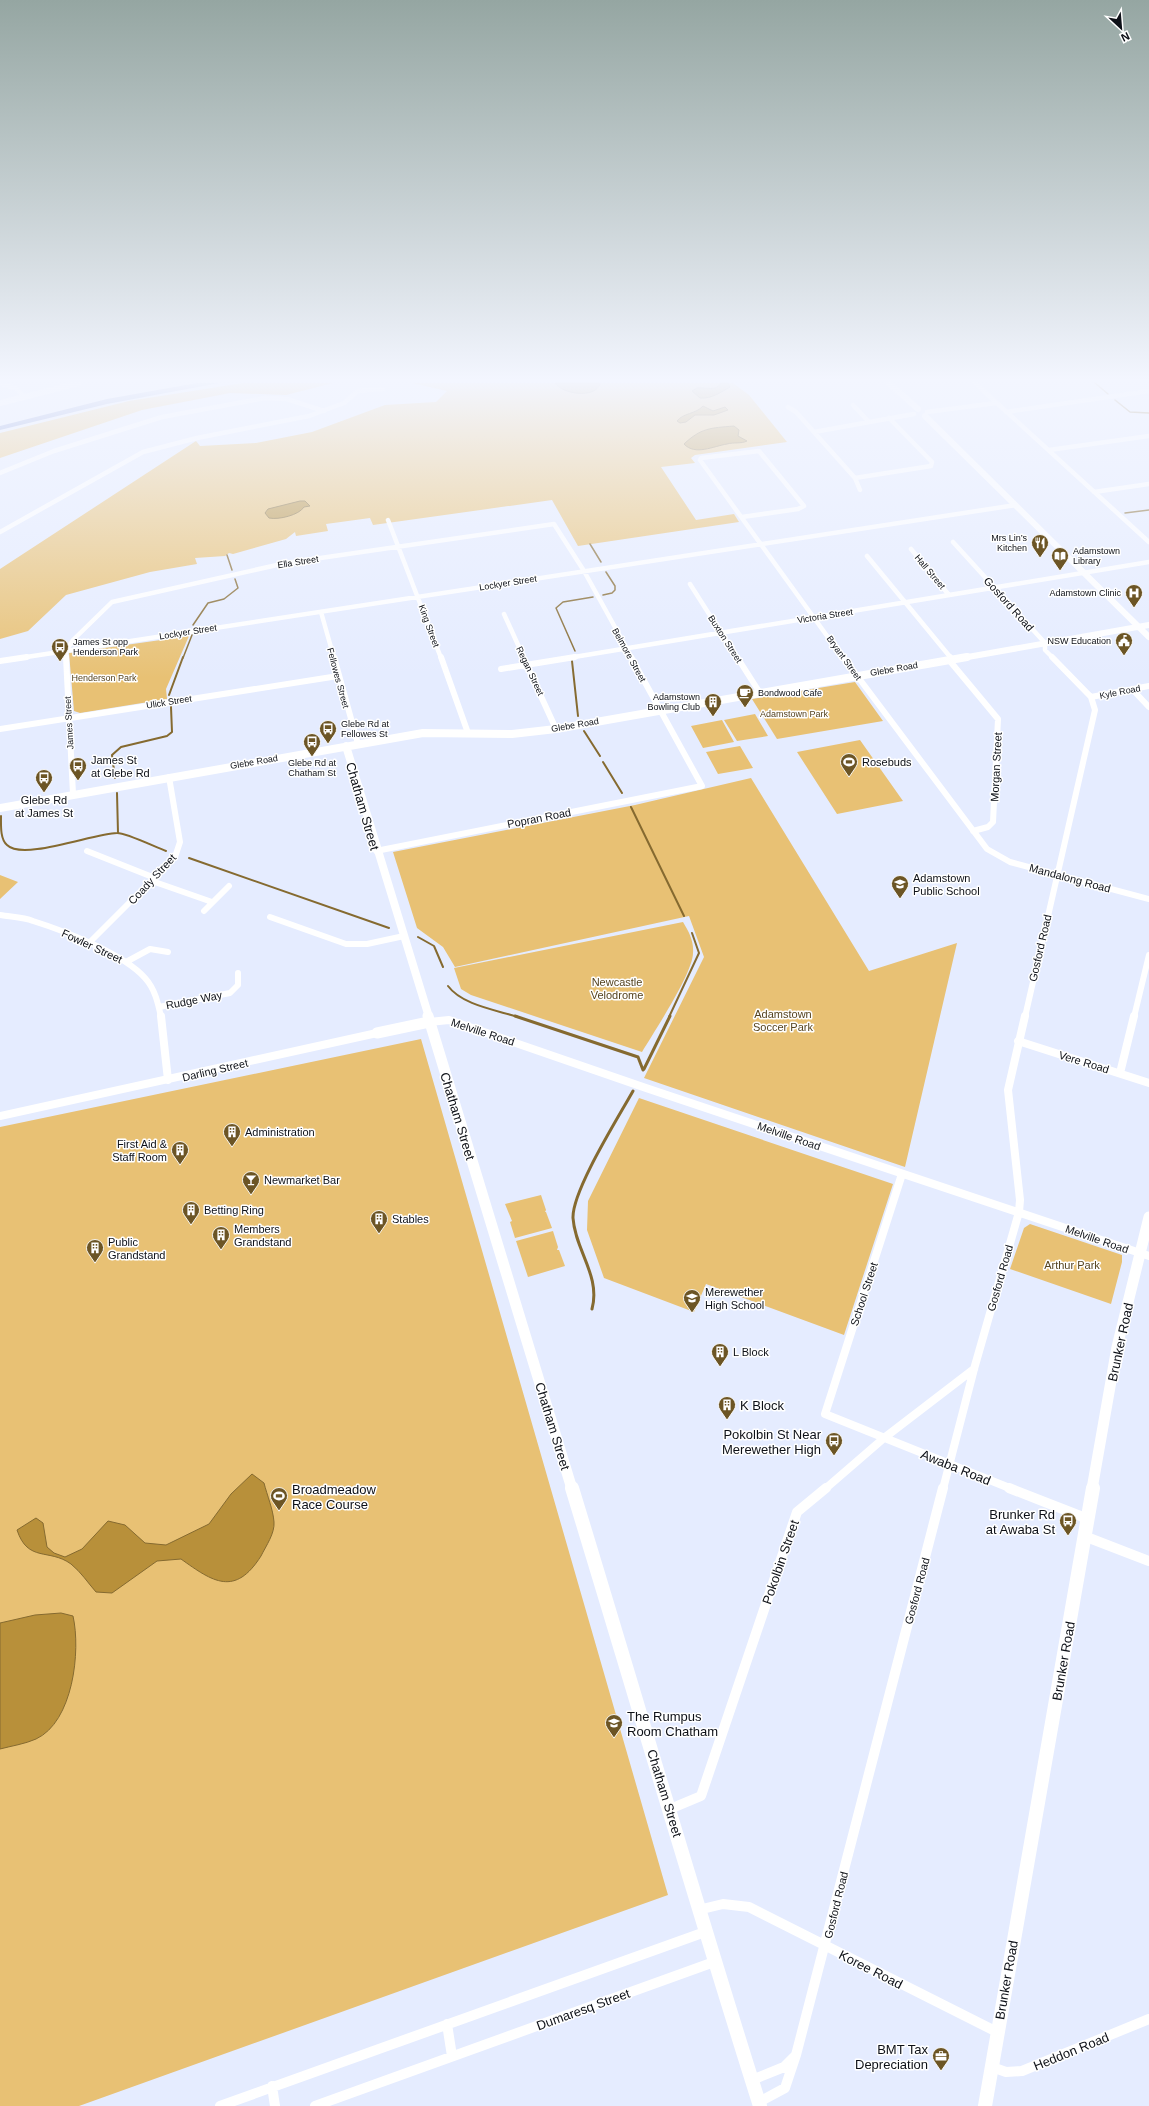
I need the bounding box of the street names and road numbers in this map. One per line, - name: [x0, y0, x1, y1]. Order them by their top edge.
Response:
- street label: Hall Street: [913, 553, 948, 592]
- street label: Ella Street: [277, 554, 320, 570]
- street label: Lockyer Street: [479, 573, 538, 592]
- street label: Gosford Road: [982, 575, 1036, 633]
- street label: King Street: [417, 603, 441, 649]
- street label: Victoria Street: [796, 607, 854, 625]
- street label: Buxton Street: [706, 613, 744, 665]
- street label: Lockyer Street: [159, 622, 218, 641]
- street label: Belmore Street: [610, 626, 648, 684]
- street label: Bryant Street: [825, 634, 864, 683]
- street label: Regan Street: [514, 645, 546, 698]
- street label: Fellowes Street: [325, 647, 351, 710]
- street label: Glebe Road: [869, 660, 919, 678]
- street label: Kyle Road: [1099, 683, 1141, 701]
- street label: Ulick Street: [145, 693, 193, 711]
- street label: James Street: [63, 696, 75, 750]
- street label: Glebe Road: [550, 716, 600, 734]
- street label: Morgan Street: [988, 732, 1004, 802]
- street label: Glebe Road: [229, 753, 279, 771]
- street label: Chatham Street: [343, 760, 382, 852]
- street label: Popran Road: [506, 806, 572, 830]
- street label: Coady Street: [126, 851, 178, 907]
- street label: Mandalong Road: [1028, 861, 1112, 895]
- street label: Gosford Road: [1026, 913, 1054, 983]
- street label: Fowler Street: [60, 927, 124, 965]
- street label: Rudge Way: [165, 989, 224, 1011]
- street label: Melville Road: [450, 1016, 516, 1048]
- street label: Vere Road: [1057, 1049, 1111, 1075]
- street label: Darling Street: [181, 1057, 249, 1083]
- street label: Chatham Street: [437, 1070, 478, 1162]
- street label: Melville Road: [756, 1120, 822, 1152]
- street label: Melville Road: [1064, 1223, 1130, 1255]
- street label: Gosford Road: [985, 1243, 1015, 1313]
- street label: School Street: [848, 1261, 880, 1327]
- street label: Brunker Road: [1105, 1301, 1136, 1383]
- street label: Chatham Street: [532, 1380, 573, 1472]
- street label: Awaba Road: [919, 1447, 993, 1488]
- street label: Pokolbin Street: [759, 1518, 802, 1606]
- street label: Gosford Road: [902, 1556, 932, 1626]
- street label: Brunker Road: [1049, 1620, 1078, 1702]
- street label: Chatham Street: [644, 1747, 685, 1839]
- street label: Gosford Road: [822, 1870, 850, 1940]
- street label: Brunker Road: [992, 1939, 1021, 2021]
- street label: Koree Road: [836, 1947, 905, 1992]
- street label: Dumaresq Street: [534, 1985, 632, 2033]
- street label: Heddon Road: [1031, 2029, 1111, 2073]

